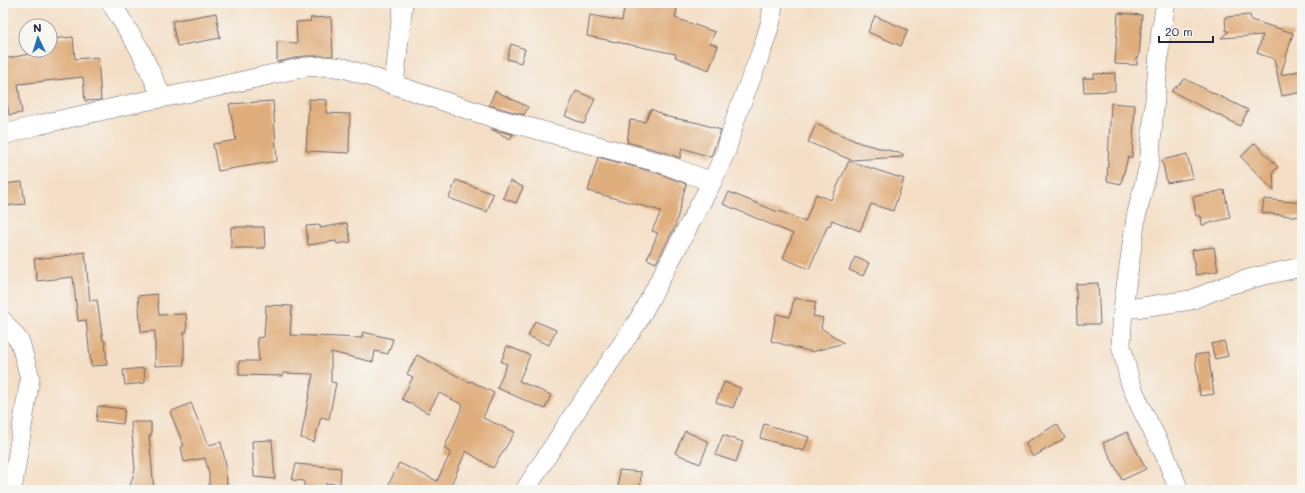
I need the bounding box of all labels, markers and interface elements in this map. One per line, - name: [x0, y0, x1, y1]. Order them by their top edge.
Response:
- north arrow: [18, 18, 58, 58]
- scale bar: [1159, 18, 1213, 44]
- text: N: [33, 20, 42, 35]
- text: 20 m: [1165, 23, 1193, 39]

